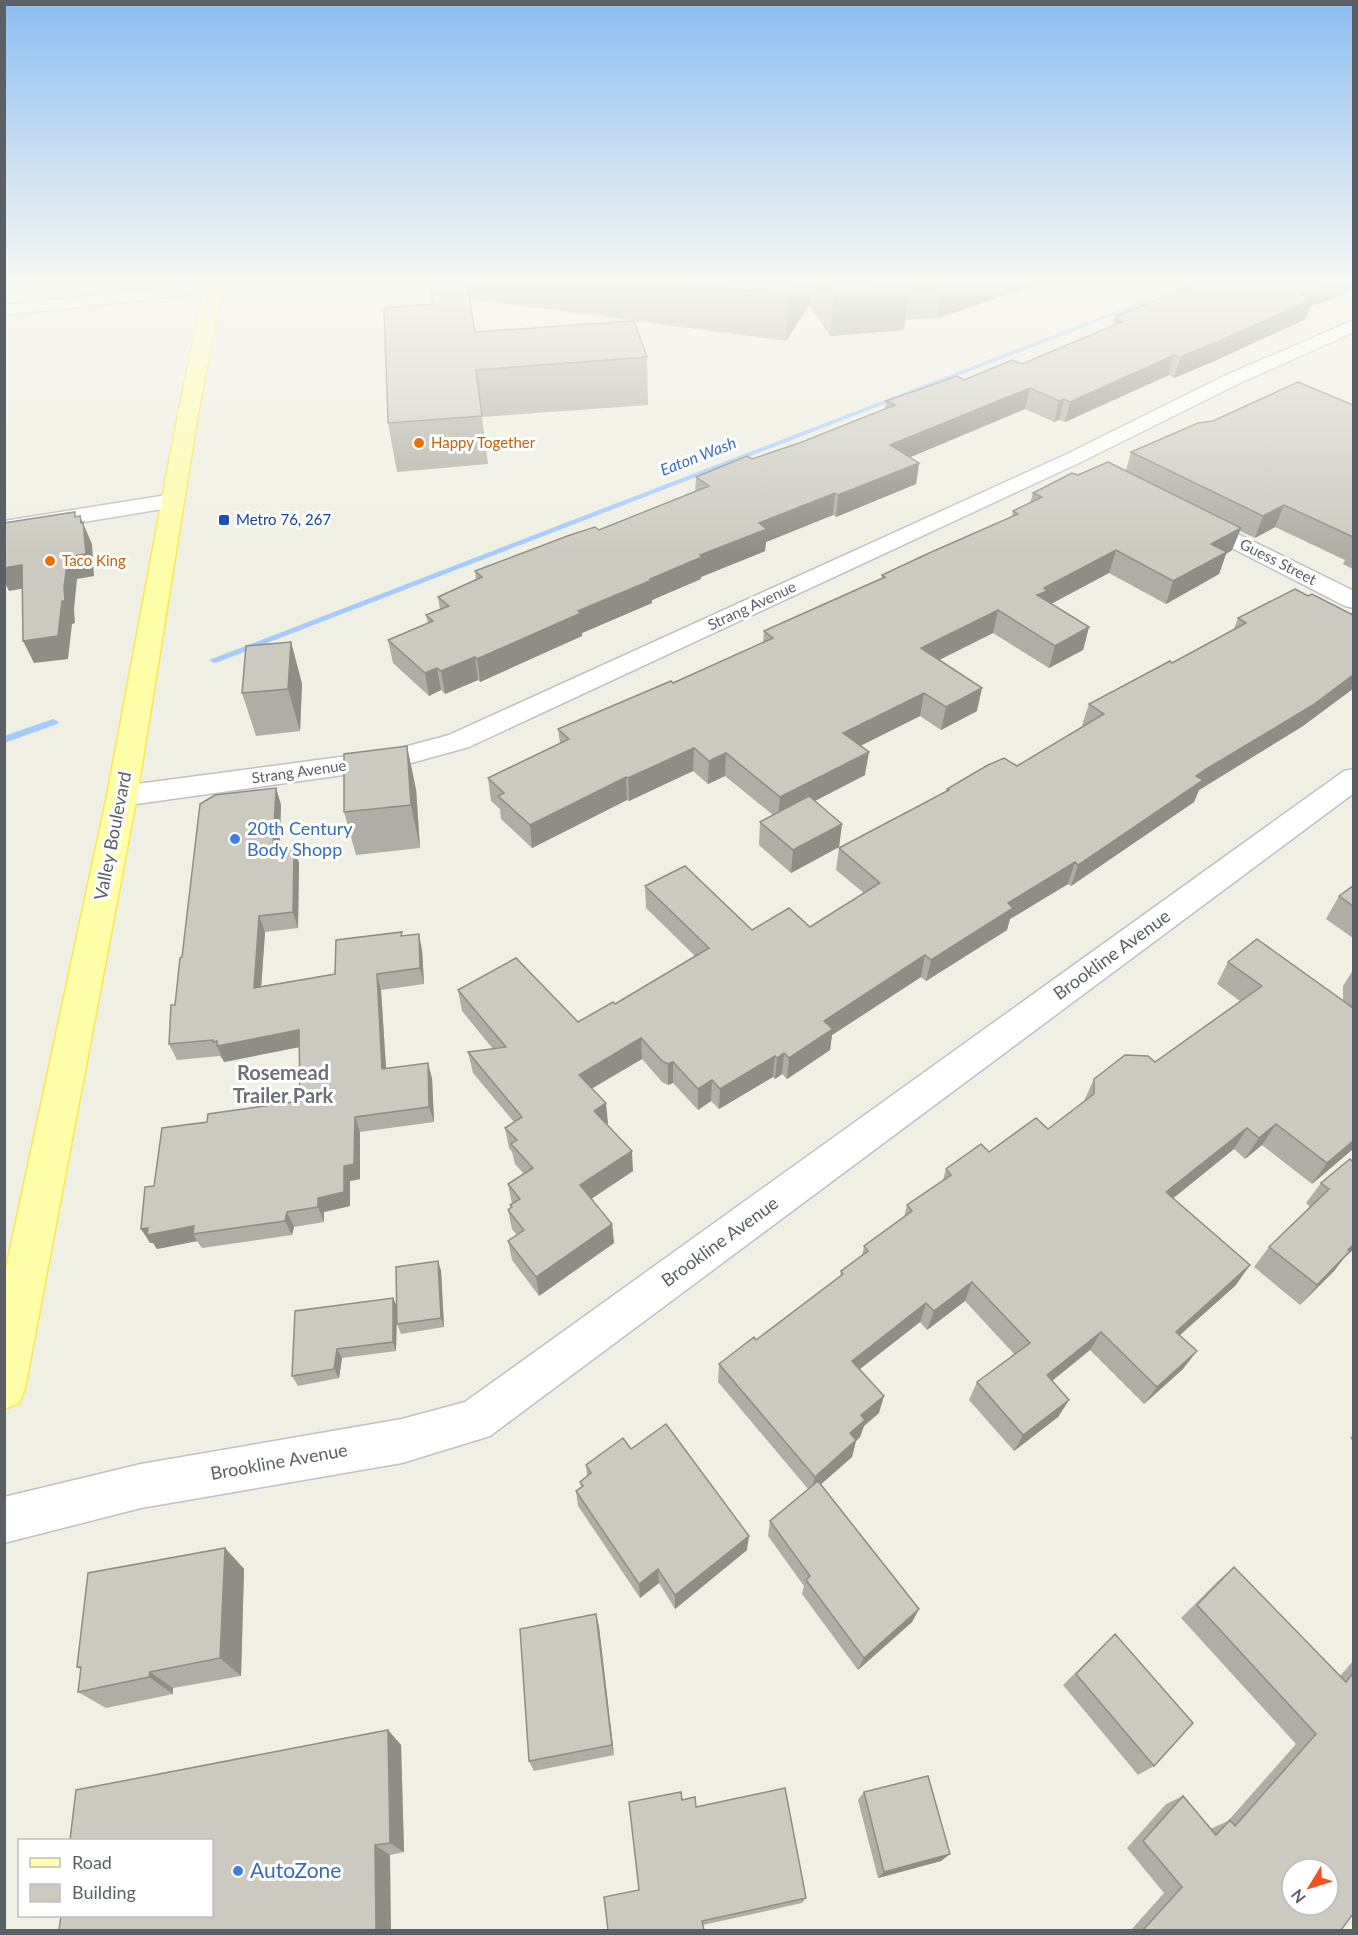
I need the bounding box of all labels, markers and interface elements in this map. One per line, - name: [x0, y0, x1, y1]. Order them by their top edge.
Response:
- water label: Eaton Wash: [657, 432, 738, 479]
- place label: Happy Together: [431, 433, 536, 451]
- marker: Happy Together: [412, 436, 426, 450]
- place label: Metro 76, 267: [236, 510, 331, 528]
- marker: Metro 76, 267: [217, 513, 231, 527]
- street label: Guess Street: [1237, 534, 1320, 588]
- place label: Taco King: [62, 551, 126, 569]
- marker: Taco King: [43, 554, 57, 568]
- street label: Strang Avenue: [705, 577, 799, 633]
- street label: Strang Avenue: [251, 755, 347, 787]
- street label: Valley Boulevard: [89, 770, 135, 902]
- place label: 20th Century Body Shopp: [247, 817, 353, 860]
- marker: 20th Century Body Shopp: [228, 832, 242, 846]
- street label: Brookline Avenue: [1049, 904, 1174, 1004]
- district label: Rosemead Trailer Park: [233, 1060, 334, 1107]
- street label: Brookline Avenue: [657, 1191, 782, 1291]
- street label: Brookline Avenue: [209, 1438, 349, 1484]
- legend: [18, 1839, 213, 1917]
- text: Road: [72, 1851, 112, 1873]
- place label: AutoZone: [250, 1857, 341, 1882]
- north arrow: [1280, 1857, 1340, 1917]
- marker: AutoZone: [231, 1864, 245, 1878]
- text: Building: [72, 1881, 136, 1903]
- text: N: [1287, 1886, 1309, 1907]

